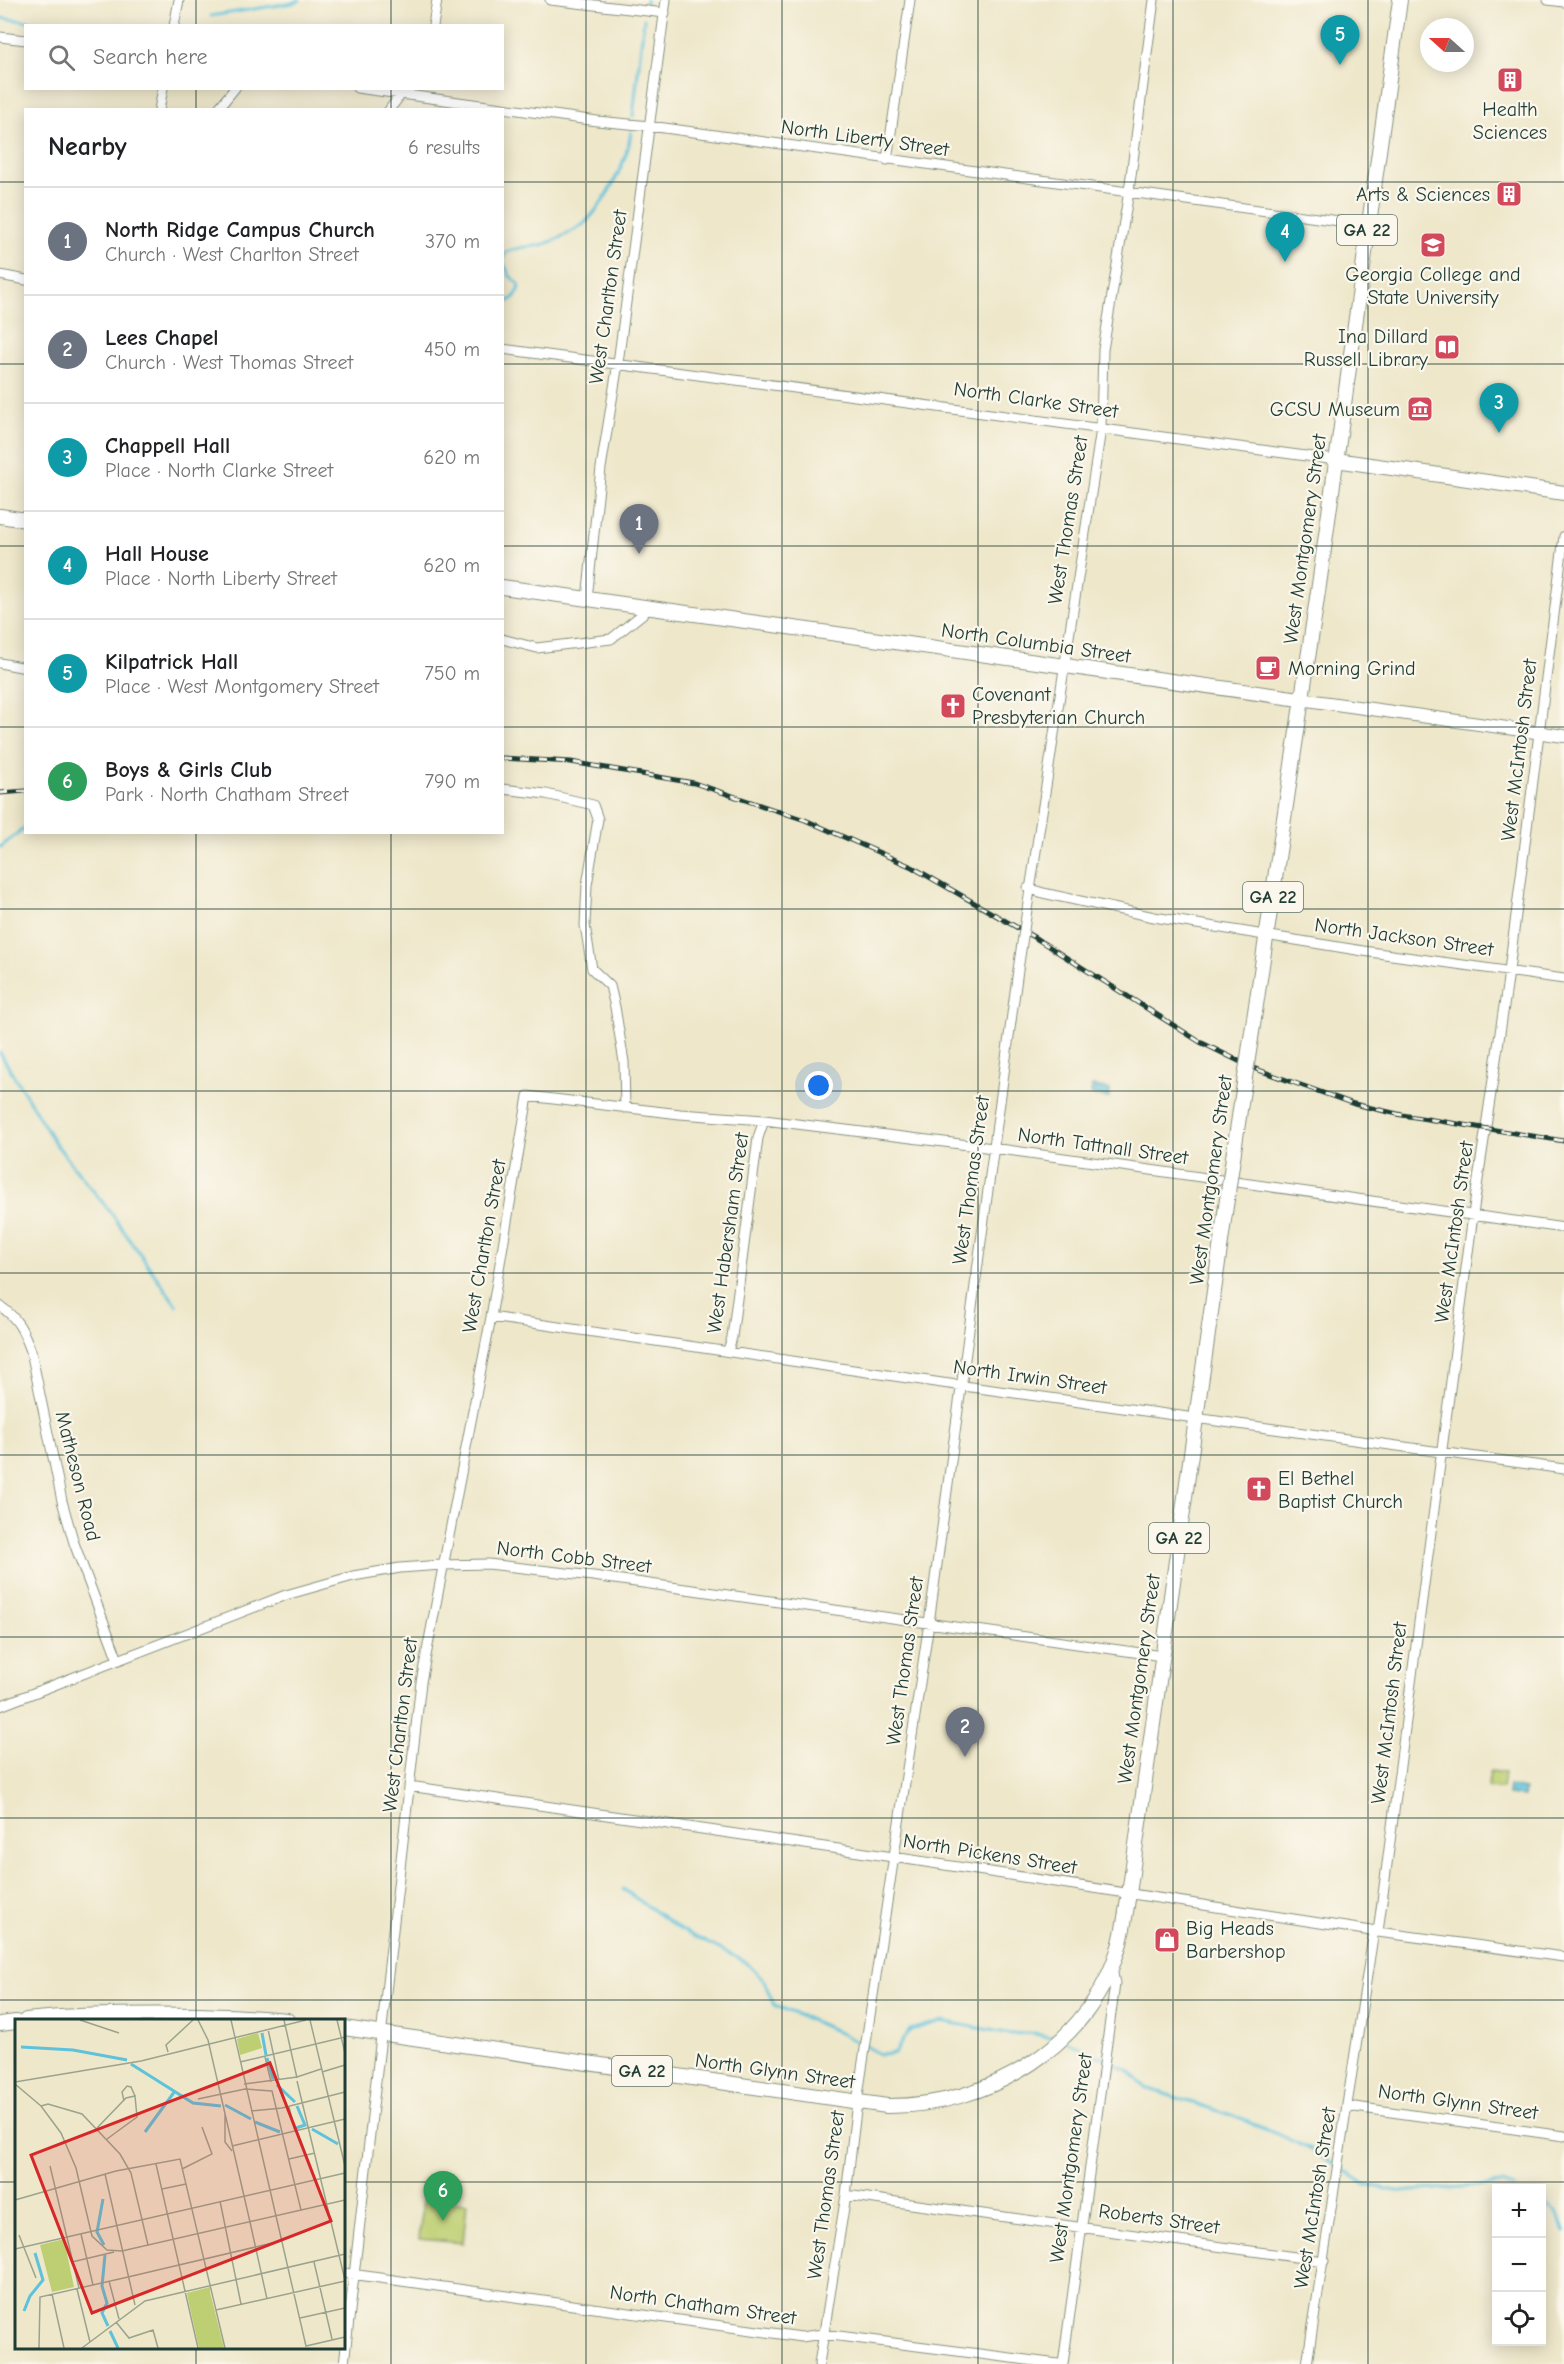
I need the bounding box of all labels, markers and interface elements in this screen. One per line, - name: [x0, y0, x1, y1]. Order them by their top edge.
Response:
- pin: 5: [1320, 16, 1360, 65]
- north arrow: [1420, 18, 1474, 72]
- search box: [24, 24, 504, 90]
- icon: search: [45, 41, 78, 74]
- text: Search here: [93, 44, 208, 70]
- building icon: Health Sciences: [1495, 65, 1525, 95]
- place label: Health Sciences: [1473, 98, 1547, 144]
- street label: North Liberty Street: [780, 115, 952, 161]
- text: Nearby: [48, 132, 127, 162]
- text: 6 results: [408, 136, 480, 159]
- building icon: Arts & Sciences: [1494, 179, 1524, 209]
- place label: Arts & Sciences: [1356, 183, 1490, 206]
- street label: West Charlton Street: [584, 207, 632, 386]
- pin: 4: [1266, 212, 1304, 262]
- road number: GA 22: [1337, 215, 1397, 245]
- text: North Ridge Campus Church: [105, 217, 375, 243]
- text: 1: [64, 230, 71, 253]
- text: 370 m: [425, 230, 480, 253]
- school or university icon: Georgia College and State University: [1418, 230, 1448, 260]
- text: Church · West Charlton Street: [105, 243, 359, 266]
- place label: Georgia College and State University: [1345, 263, 1521, 309]
- text: Lees Chapel: [105, 325, 219, 351]
- place label: Ina Dillard Russell Library: [1304, 325, 1428, 371]
- library icon: Ina Dillard Russell Library: [1432, 332, 1462, 362]
- text: 2: [63, 338, 72, 361]
- text: 450 m: [424, 338, 480, 361]
- text: Church · West Thomas Street: [105, 351, 353, 374]
- street label: North Clarke Street: [952, 377, 1121, 423]
- pin: 3: [1480, 384, 1518, 433]
- museum icon: GCSU Museum: [1405, 394, 1435, 424]
- place label: GCSU Museum: [1270, 398, 1400, 421]
- street label: West Montgomery Street: [1279, 431, 1331, 645]
- text: Chappell Hall: [105, 433, 230, 459]
- street label: West Thomas Street: [1043, 433, 1093, 606]
- text: 3: [63, 446, 72, 469]
- text: 620 m: [423, 446, 480, 469]
- text: Place · North Clarke Street: [105, 459, 333, 482]
- pin: 1: [620, 504, 658, 554]
- text: Hall House: [105, 541, 209, 567]
- text: 4: [63, 554, 72, 577]
- text: 620 m: [423, 554, 480, 577]
- text: Place · North Liberty Street: [105, 567, 337, 590]
- street label: North Columbia Street: [940, 618, 1133, 668]
- text: Kilpatrick Hall: [105, 649, 238, 675]
- cafe icon: Morning Grind: [1253, 653, 1283, 683]
- street label: West McIntosh Street: [1496, 656, 1542, 842]
- place label: Morning Grind: [1288, 657, 1416, 680]
- text: 5: [62, 662, 73, 685]
- text: 750 m: [424, 662, 480, 685]
- text: Place · West Montgomery Street: [105, 675, 379, 698]
- place label: Covenant Presbyterian Church: [972, 683, 1145, 729]
- church icon: Covenant Presbyterian Church: [938, 691, 968, 721]
- text: Boys & Girls Club: [105, 757, 272, 783]
- text: 6: [62, 770, 73, 793]
- text: 790 m: [425, 770, 480, 793]
- text: Park · North Chatham Street: [105, 783, 348, 806]
- road number: GA 22: [1243, 882, 1303, 912]
- street label: North Jackson Street: [1313, 913, 1496, 961]
- your location: [804, 1071, 833, 1100]
- street label: West Montgomery Street: [1185, 1072, 1237, 1286]
- street label: West Thomas Street: [948, 1093, 994, 1266]
- street label: North Tattnall Street: [1016, 1123, 1191, 1170]
- street label: West Habersham Street: [702, 1130, 754, 1335]
- street label: West McIntosh Street: [1430, 1138, 1478, 1324]
- street label: West Charlton Street: [457, 1156, 511, 1335]
- street label: North Irwin Street: [952, 1355, 1110, 1399]
- street label: Matheson Road: [51, 1409, 105, 1543]
- place label: El Bethel Baptist Church: [1278, 1467, 1403, 1513]
- church icon: El Bethel Baptist Church: [1244, 1474, 1274, 1504]
- road number: GA 22: [1149, 1523, 1209, 1553]
- street label: North Cobb Street: [495, 1536, 654, 1578]
- street label: West Montgomery Street: [1113, 1571, 1165, 1785]
- street label: West Thomas Street: [882, 1574, 928, 1747]
- street label: West McIntosh Street: [1366, 1619, 1412, 1805]
- street label: West Charlton Street: [378, 1635, 422, 1814]
- pin: 2: [946, 1708, 984, 1757]
- street label: North Pickens Street: [901, 1829, 1080, 1879]
- place label: Big Heads Barbershop: [1186, 1917, 1286, 1963]
- shop icon: Big Heads Barbershop: [1152, 1925, 1182, 1955]
- inset map: [15, 2019, 345, 2349]
- street label: North Glynn Street: [694, 2048, 858, 2094]
- street label: West Montgomery Street: [1045, 2050, 1097, 2264]
- road number: GA 22: [612, 2056, 672, 2086]
- street label: North Glynn Street: [1377, 2079, 1541, 2125]
- street label: West McIntosh Street: [1289, 2104, 1341, 2290]
- street label: West Thomas Street: [803, 2108, 849, 2281]
- pin: 6: [424, 2172, 462, 2221]
- map controls: [1492, 2184, 1546, 2346]
- button: +: [1492, 2184, 1546, 2238]
- street label: Roberts Street: [1097, 2199, 1222, 2239]
- button: −: [1492, 2238, 1546, 2292]
- street label: North Chatham Street: [608, 2281, 799, 2330]
- button: locate: [1492, 2292, 1546, 2346]

